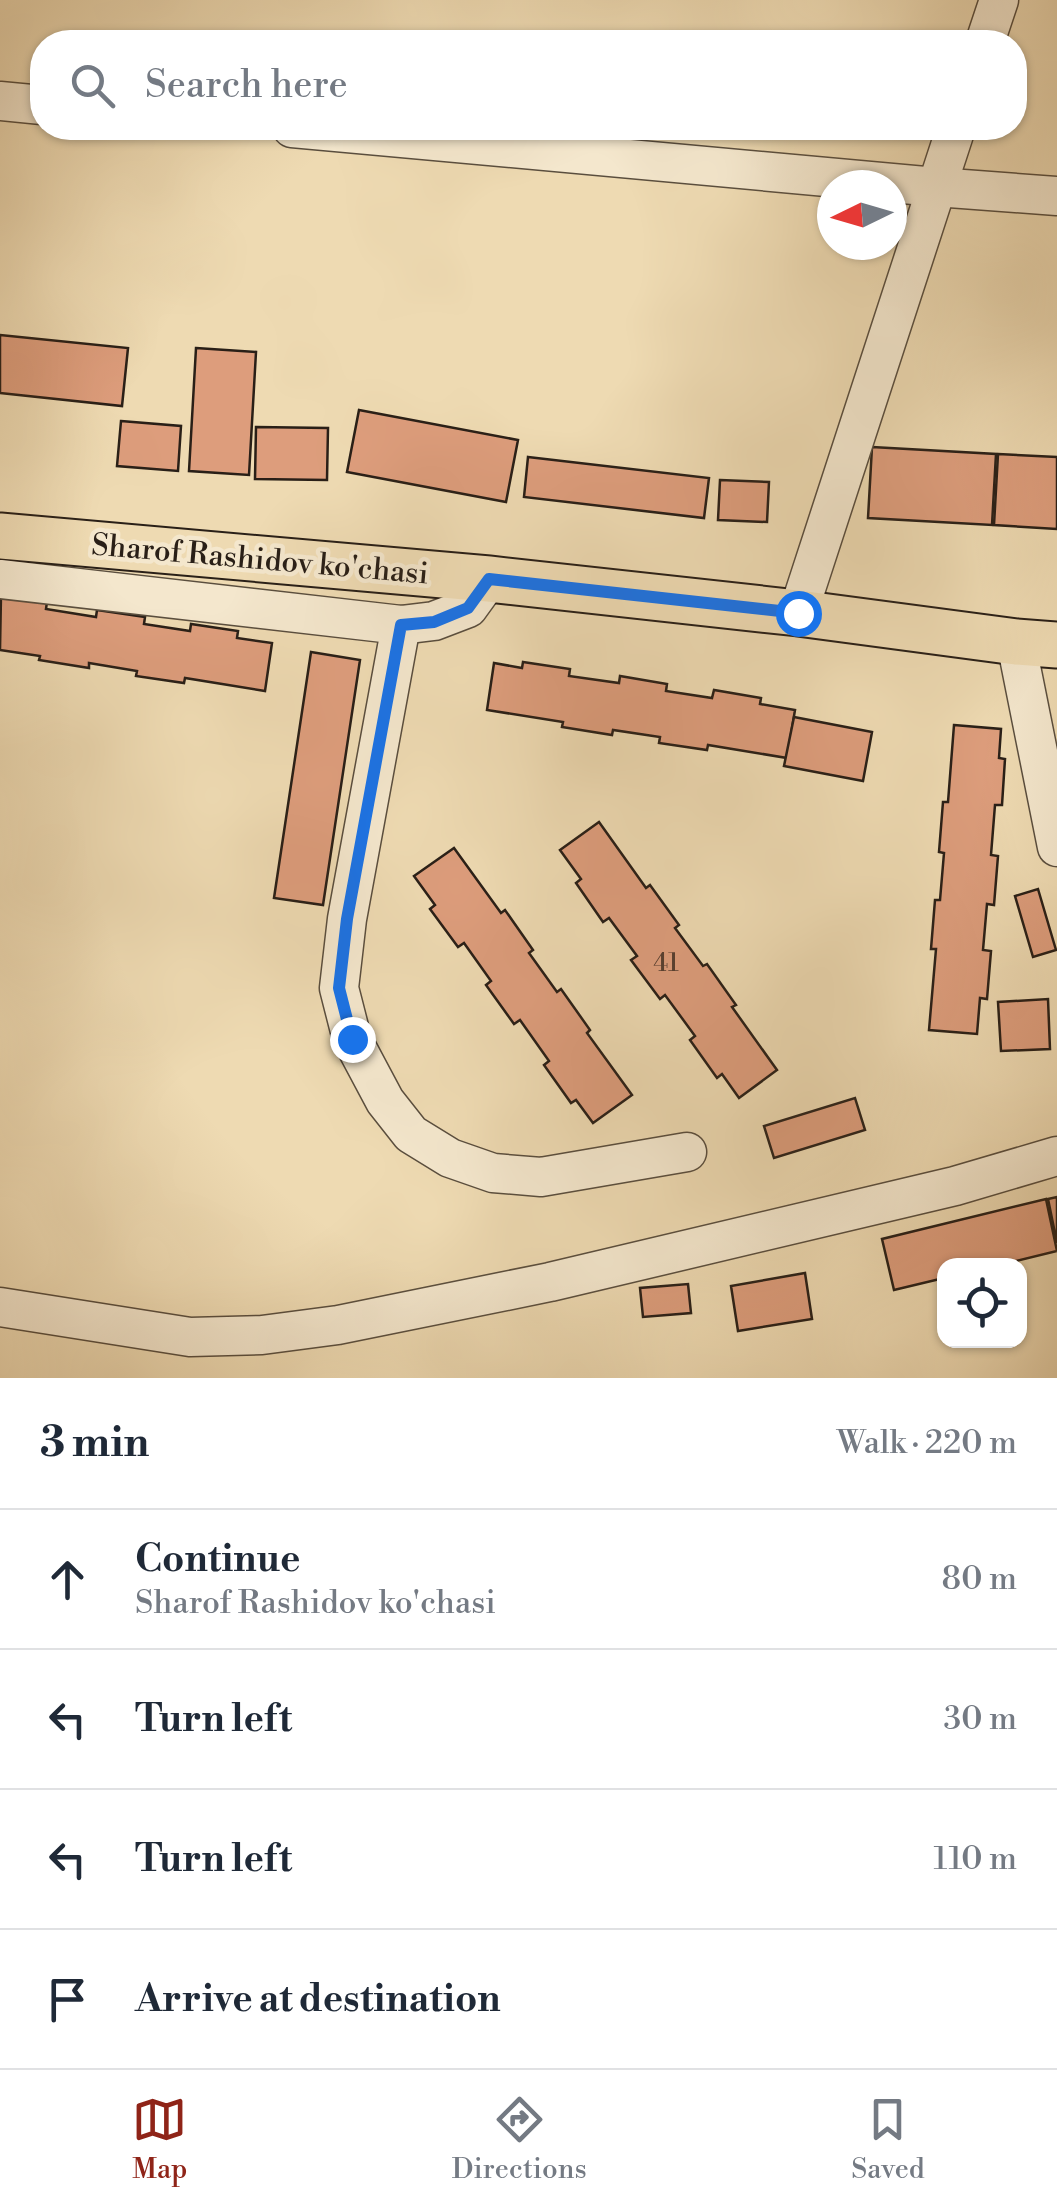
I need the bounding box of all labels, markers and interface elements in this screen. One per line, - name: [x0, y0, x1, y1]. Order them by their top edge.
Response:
- search box: [30, 30, 1027, 140]
- icon: search: [65, 58, 120, 113]
- text: Search here: [145, 62, 348, 109]
- north arrow: [817, 170, 907, 260]
- street label: Sharof Rashidov ko'chasi: [90, 526, 430, 594]
- route start: [776, 591, 822, 637]
- house number: 41: [653, 948, 679, 979]
- route end: [330, 1017, 376, 1063]
- map controls: [937, 1258, 1027, 1348]
- button: locate: [937, 1258, 1027, 1348]
- text: 3 min: [40, 1417, 149, 1470]
- text: Walk · 220 m: [837, 1423, 1017, 1463]
- text: Continue: [135, 1536, 300, 1583]
- icon: ahead: [40, 1552, 95, 1607]
- text: 80 m: [942, 1559, 1017, 1599]
- text: Sharof Rashidov ko'chasi: [135, 1583, 496, 1623]
- icon: left: [40, 1692, 95, 1747]
- text: Turn left: [135, 1696, 292, 1743]
- text: 30 m: [943, 1699, 1017, 1739]
- icon: left: [40, 1832, 95, 1887]
- text: Turn left: [135, 1836, 292, 1883]
- text: 110 m: [934, 1839, 1017, 1879]
- icon: arrive: [40, 1972, 95, 2027]
- text: Arrive at destination: [135, 1976, 501, 2023]
- tab: Map: [132, 2092, 187, 2187]
- tab: Directions: [452, 2092, 587, 2187]
- tab: Saved: [851, 2092, 925, 2187]

